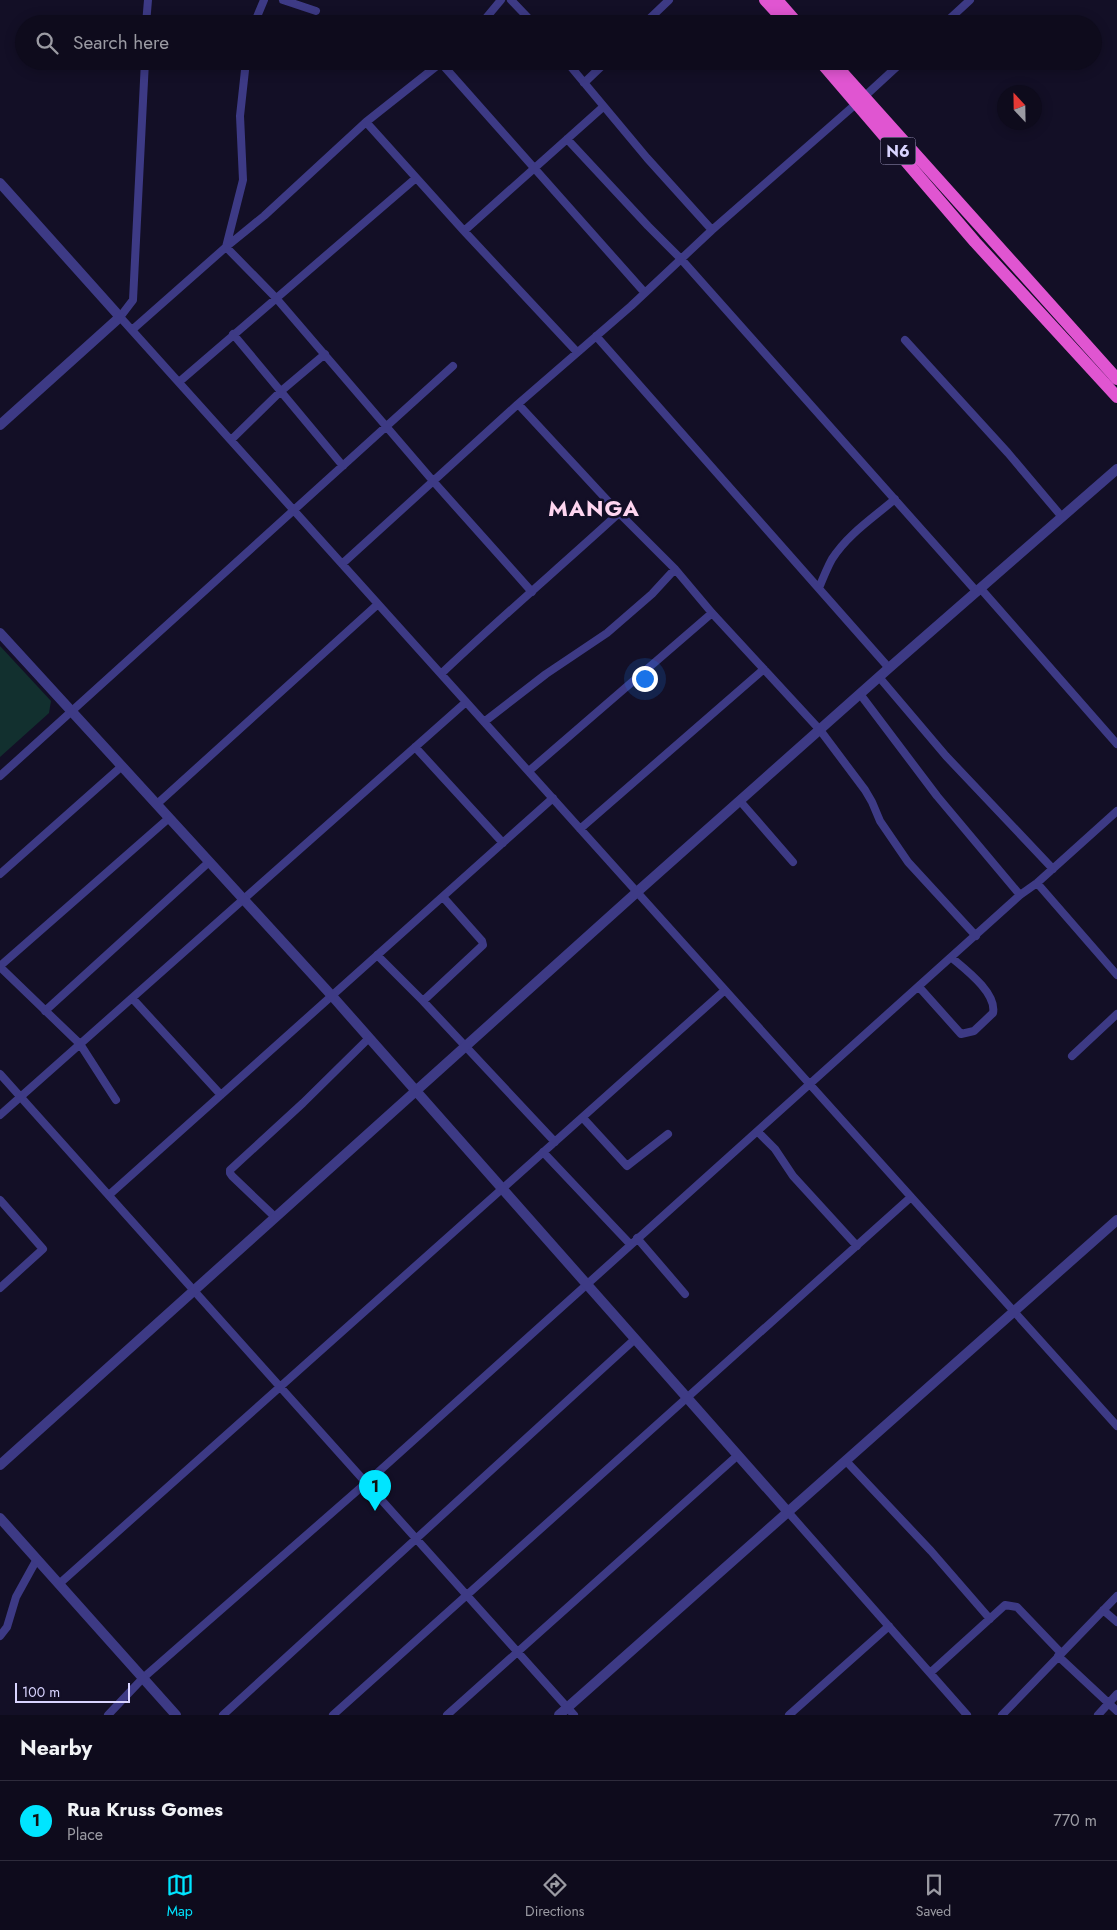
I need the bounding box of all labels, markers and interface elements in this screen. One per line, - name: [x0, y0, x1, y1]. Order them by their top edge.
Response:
- search box: [15, 15, 1102, 70]
- icon: search: [33, 29, 61, 57]
- text: Search here: [73, 29, 169, 56]
- north arrow: [997, 85, 1042, 130]
- road number: N6: [880, 138, 916, 164]
- district label: MANGA: [548, 492, 640, 524]
- your location: [632, 666, 658, 692]
- pin: 1: [359, 1470, 391, 1511]
- scale bar: [15, 1680, 130, 1703]
- text: 100 m: [22, 1682, 60, 1702]
- text: Nearby: [20, 1733, 92, 1763]
- text: Rua Kruss Gomes: [67, 1796, 223, 1823]
- text: 1: [32, 1809, 40, 1832]
- text: 770 m: [1053, 1809, 1097, 1832]
- text: Place: [67, 1823, 103, 1846]
- tab: Map: [166, 1871, 194, 1921]
- tab: Directions: [525, 1871, 584, 1921]
- tab: Saved: [916, 1871, 951, 1921]

